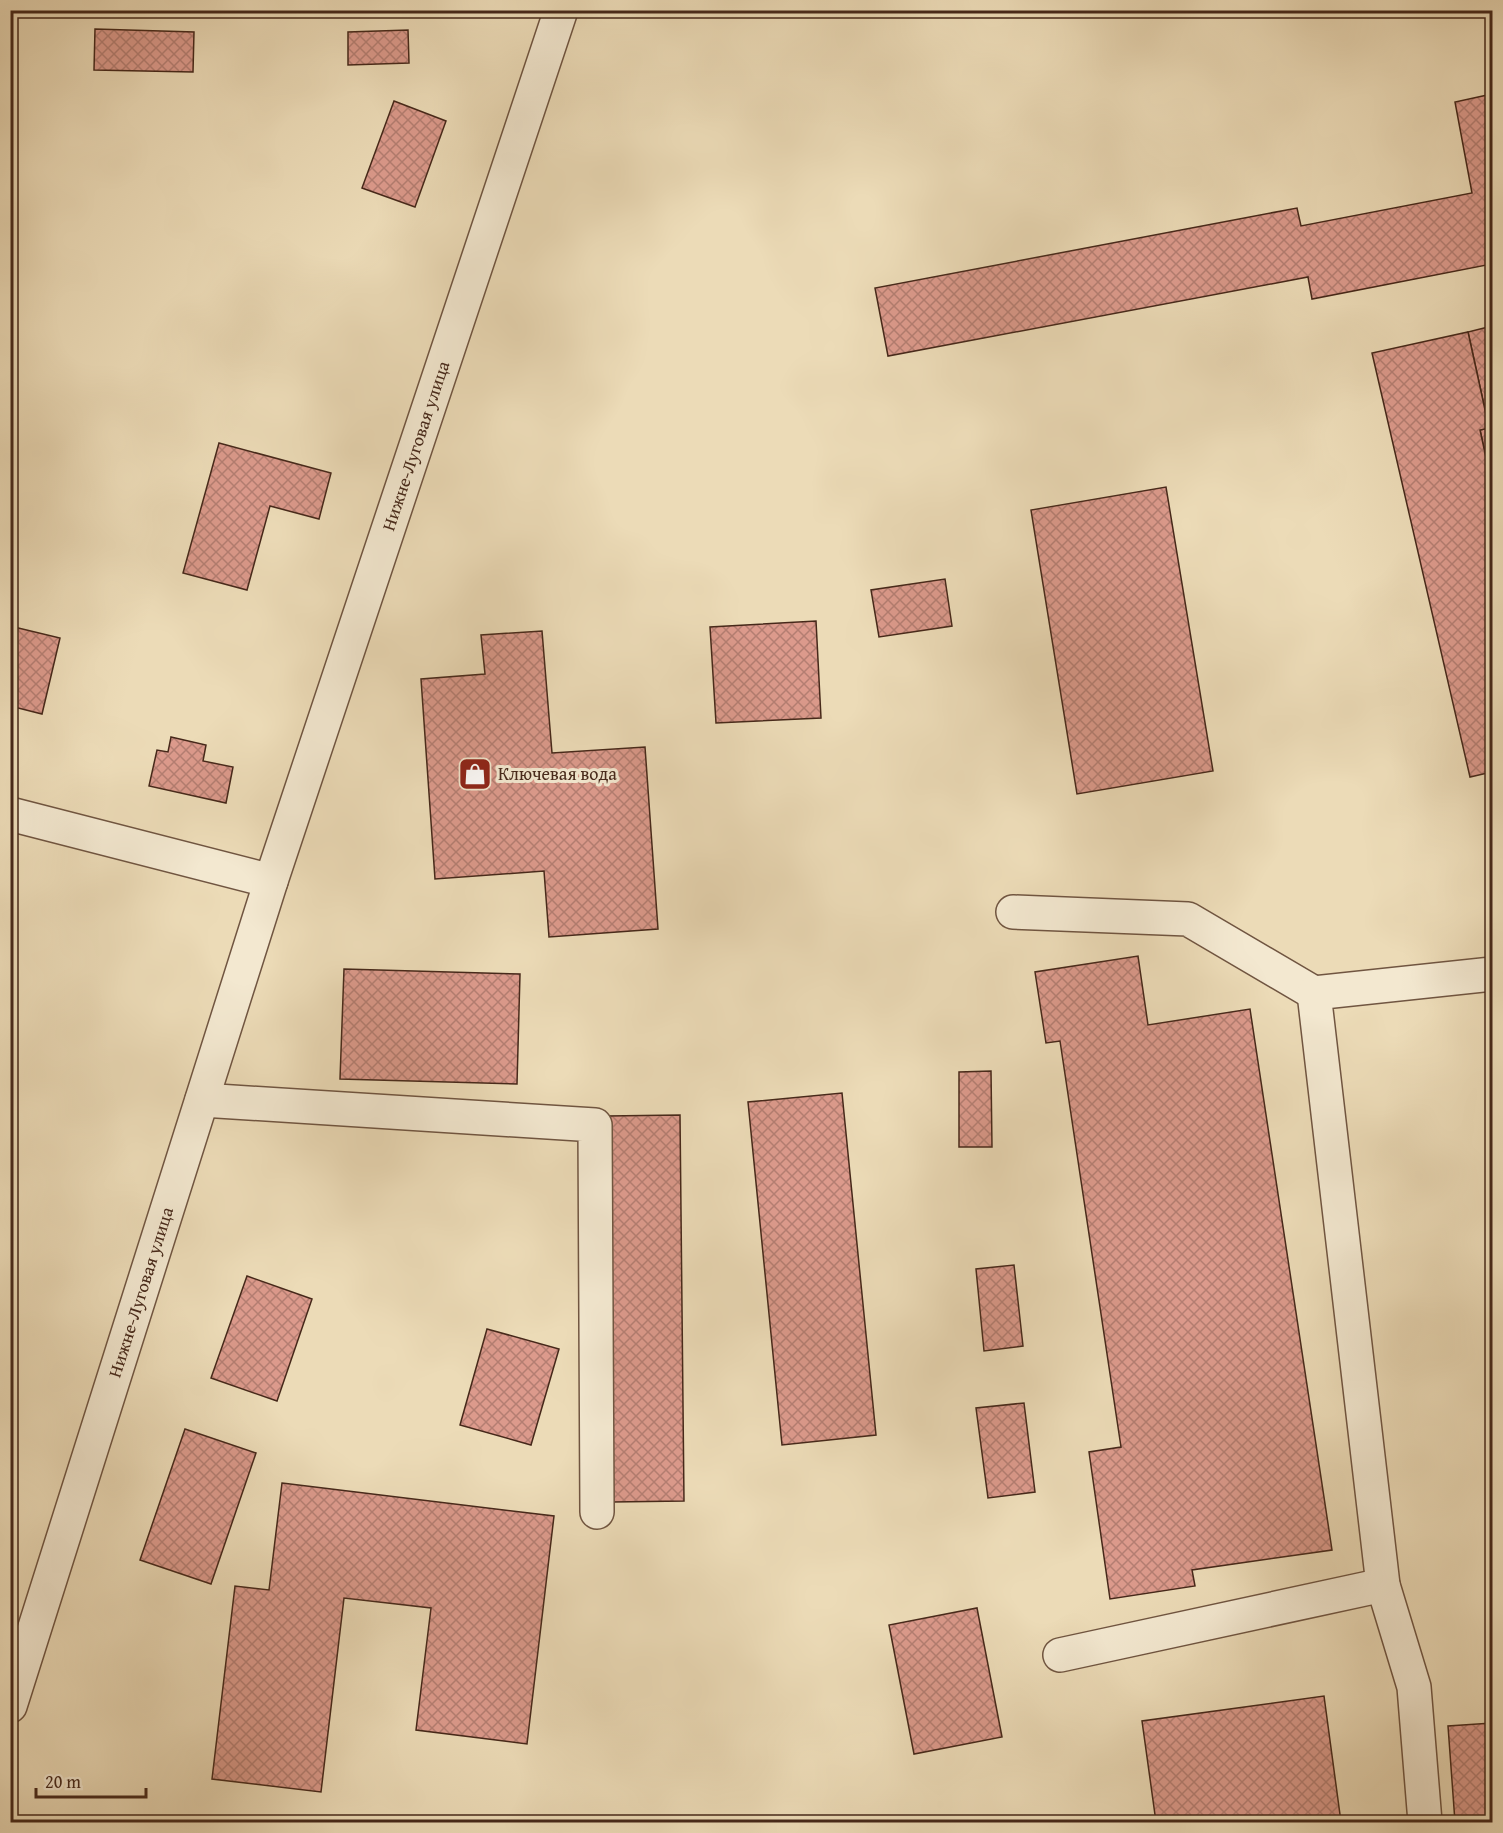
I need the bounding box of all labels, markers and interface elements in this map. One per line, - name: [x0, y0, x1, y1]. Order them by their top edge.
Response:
- street label: Нижне-Луговая улица: [375, 357, 456, 534]
- shop icon: Ключевая вода: [457, 756, 493, 792]
- place label: Ключевая вода: [498, 760, 617, 787]
- street label: Нижне-Луговая улица: [101, 1203, 180, 1381]
- scale bar: [36, 1761, 146, 1799]
- text: 20 m: [45, 1768, 81, 1795]

